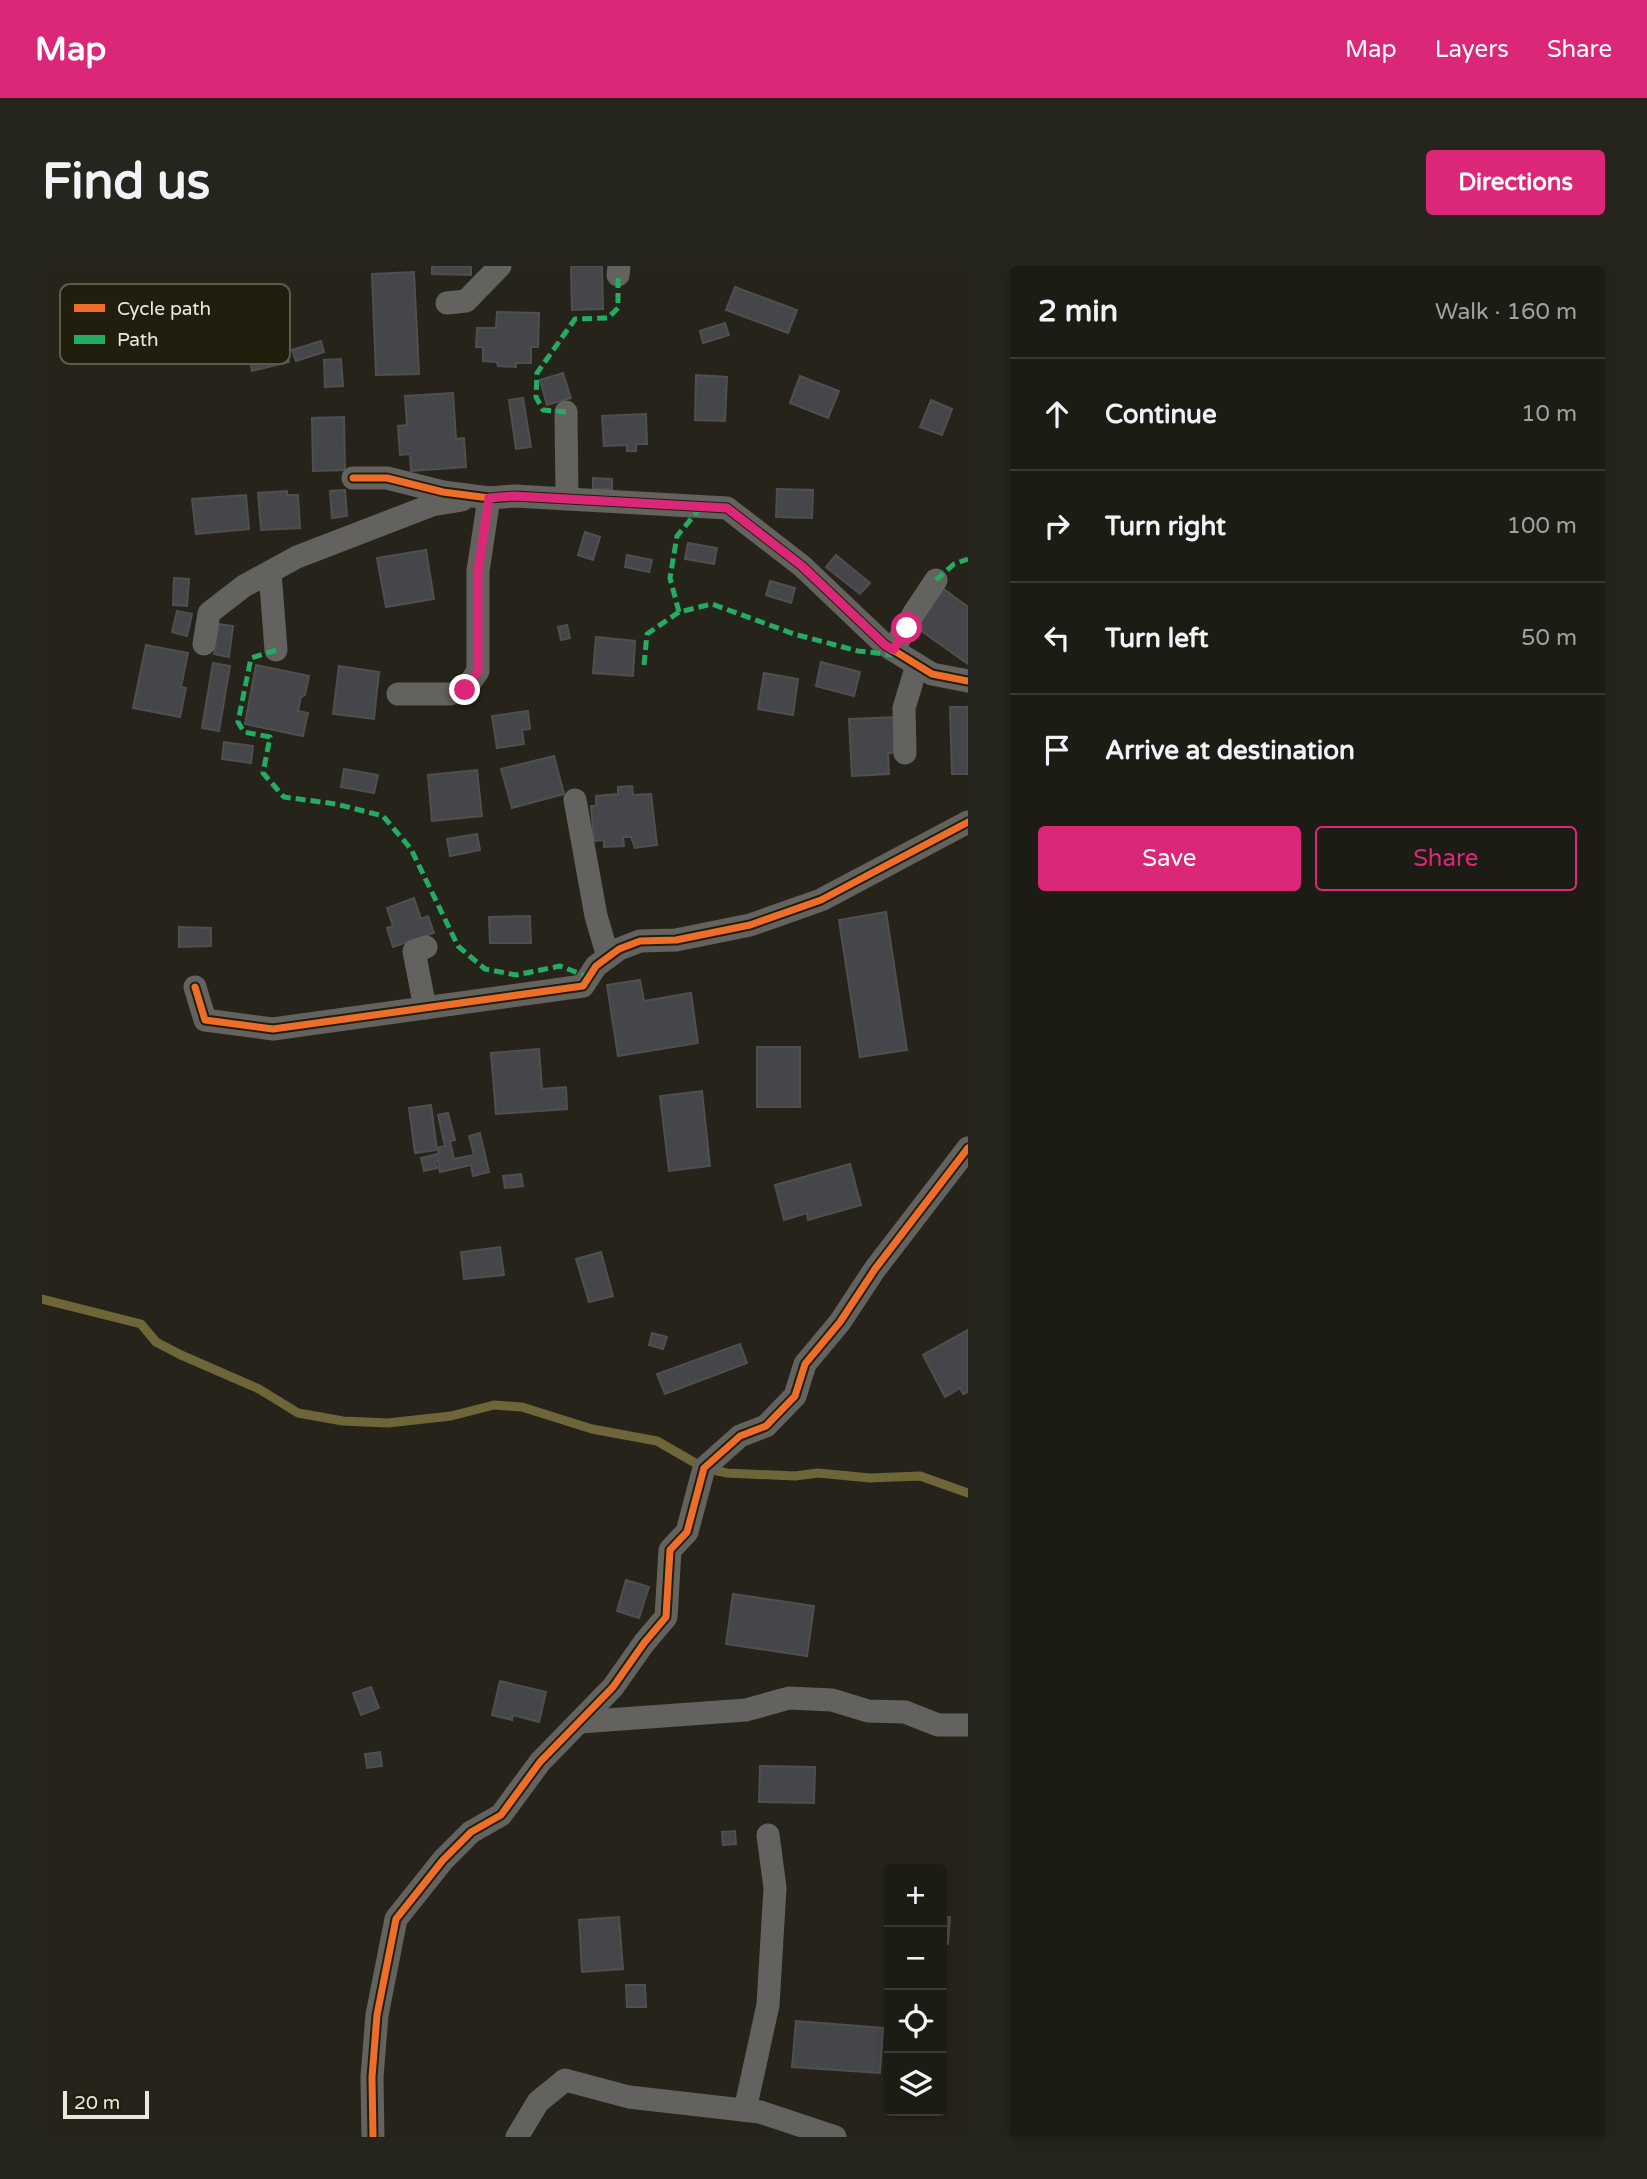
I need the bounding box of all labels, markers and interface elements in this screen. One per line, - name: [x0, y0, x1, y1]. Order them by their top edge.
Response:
- text: Map: [35, 30, 106, 69]
- text: Map: [1345, 35, 1397, 64]
- text: Layers: [1435, 35, 1509, 64]
- text: Share: [1547, 35, 1612, 64]
- button: Directions: [1426, 150, 1605, 215]
- text: Find us: [42, 153, 210, 212]
- legend: [60, 284, 290, 364]
- text: 2 min: [1038, 293, 1118, 330]
- text: Cycle path: [117, 298, 211, 320]
- text: Walk · 160 m: [1435, 298, 1577, 326]
- text: Path: [117, 329, 159, 351]
- icon: ahead: [1038, 395, 1076, 433]
- text: Continue: [1105, 399, 1217, 430]
- text: 10 m: [1521, 400, 1577, 428]
- icon: right: [1038, 507, 1076, 545]
- text: Turn right: [1105, 511, 1226, 542]
- text: 100 m: [1507, 512, 1577, 540]
- route start: [891, 612, 922, 643]
- icon: left: [1038, 619, 1076, 657]
- text: Turn left: [1105, 623, 1208, 654]
- text: 50 m: [1521, 624, 1577, 652]
- route end: [449, 674, 480, 705]
- icon: arrive: [1038, 731, 1076, 769]
- text: Arrive at destination: [1105, 735, 1355, 766]
- button: Save: [1038, 826, 1301, 891]
- button: Share: [1315, 826, 1577, 891]
- map controls: [884, 1864, 947, 2116]
- button: +: [884, 1864, 947, 1927]
- button: −: [884, 1927, 947, 1990]
- button: locate: [884, 1990, 947, 2053]
- button: layers: [884, 2053, 947, 2116]
- scale bar: [63, 2088, 149, 2120]
- text: 20 m: [74, 2092, 120, 2114]

